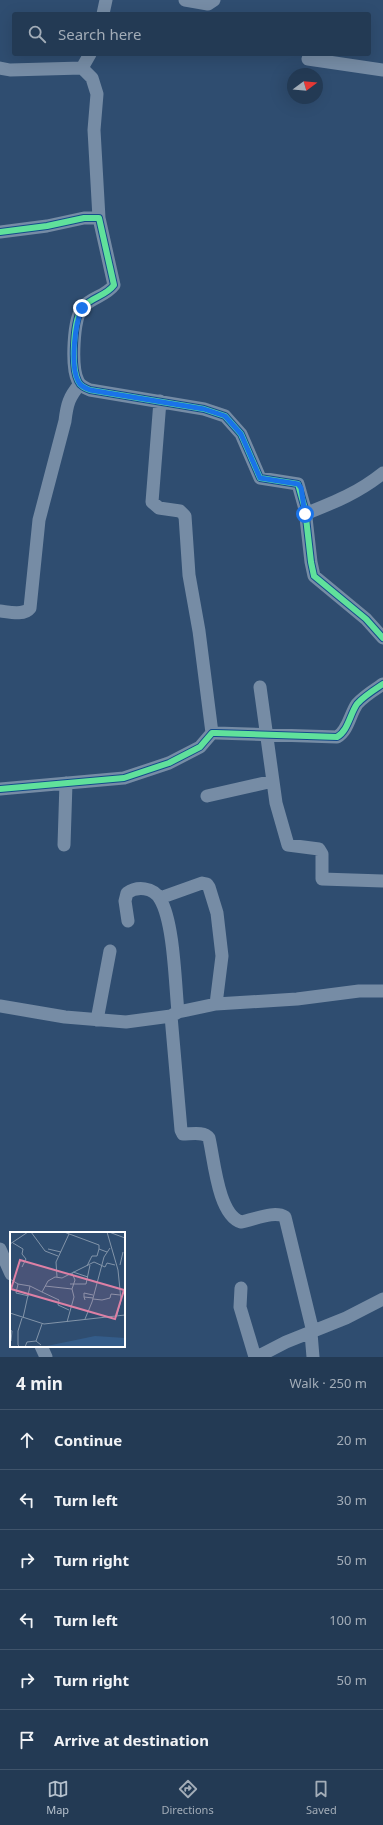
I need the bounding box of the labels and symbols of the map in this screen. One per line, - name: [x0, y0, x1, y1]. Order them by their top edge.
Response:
- north arrow: [287, 68, 323, 104]
- route end: [73, 299, 91, 317]
- route start: [296, 505, 314, 523]
- inset map: [10, 1232, 125, 1347]

